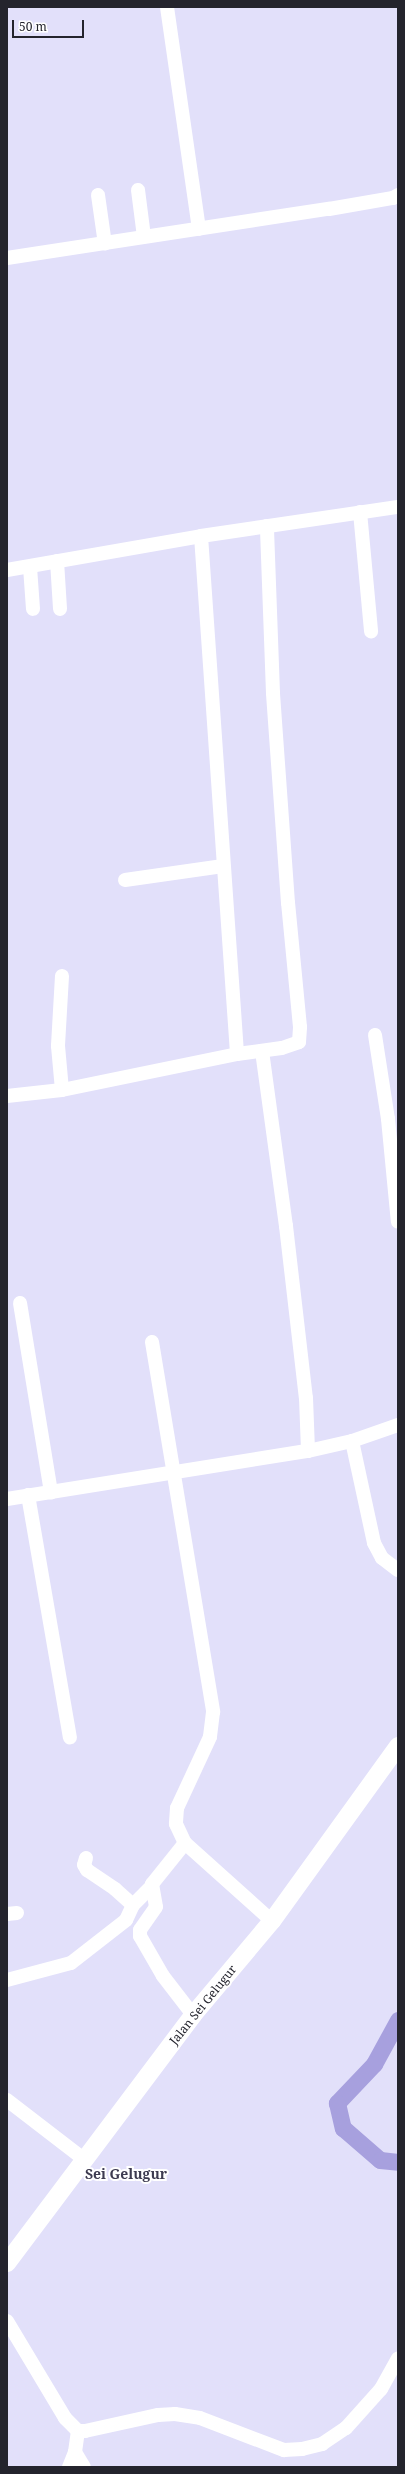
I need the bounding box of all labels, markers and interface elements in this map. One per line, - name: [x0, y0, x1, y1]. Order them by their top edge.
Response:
- scale bar: [14, 12, 86, 38]
- text: 50 m: [19, 18, 47, 35]
- street label: Jalan Sei Gelugur: [166, 1962, 240, 2048]
- district label: Sei Gelugur: [85, 2166, 167, 2182]

